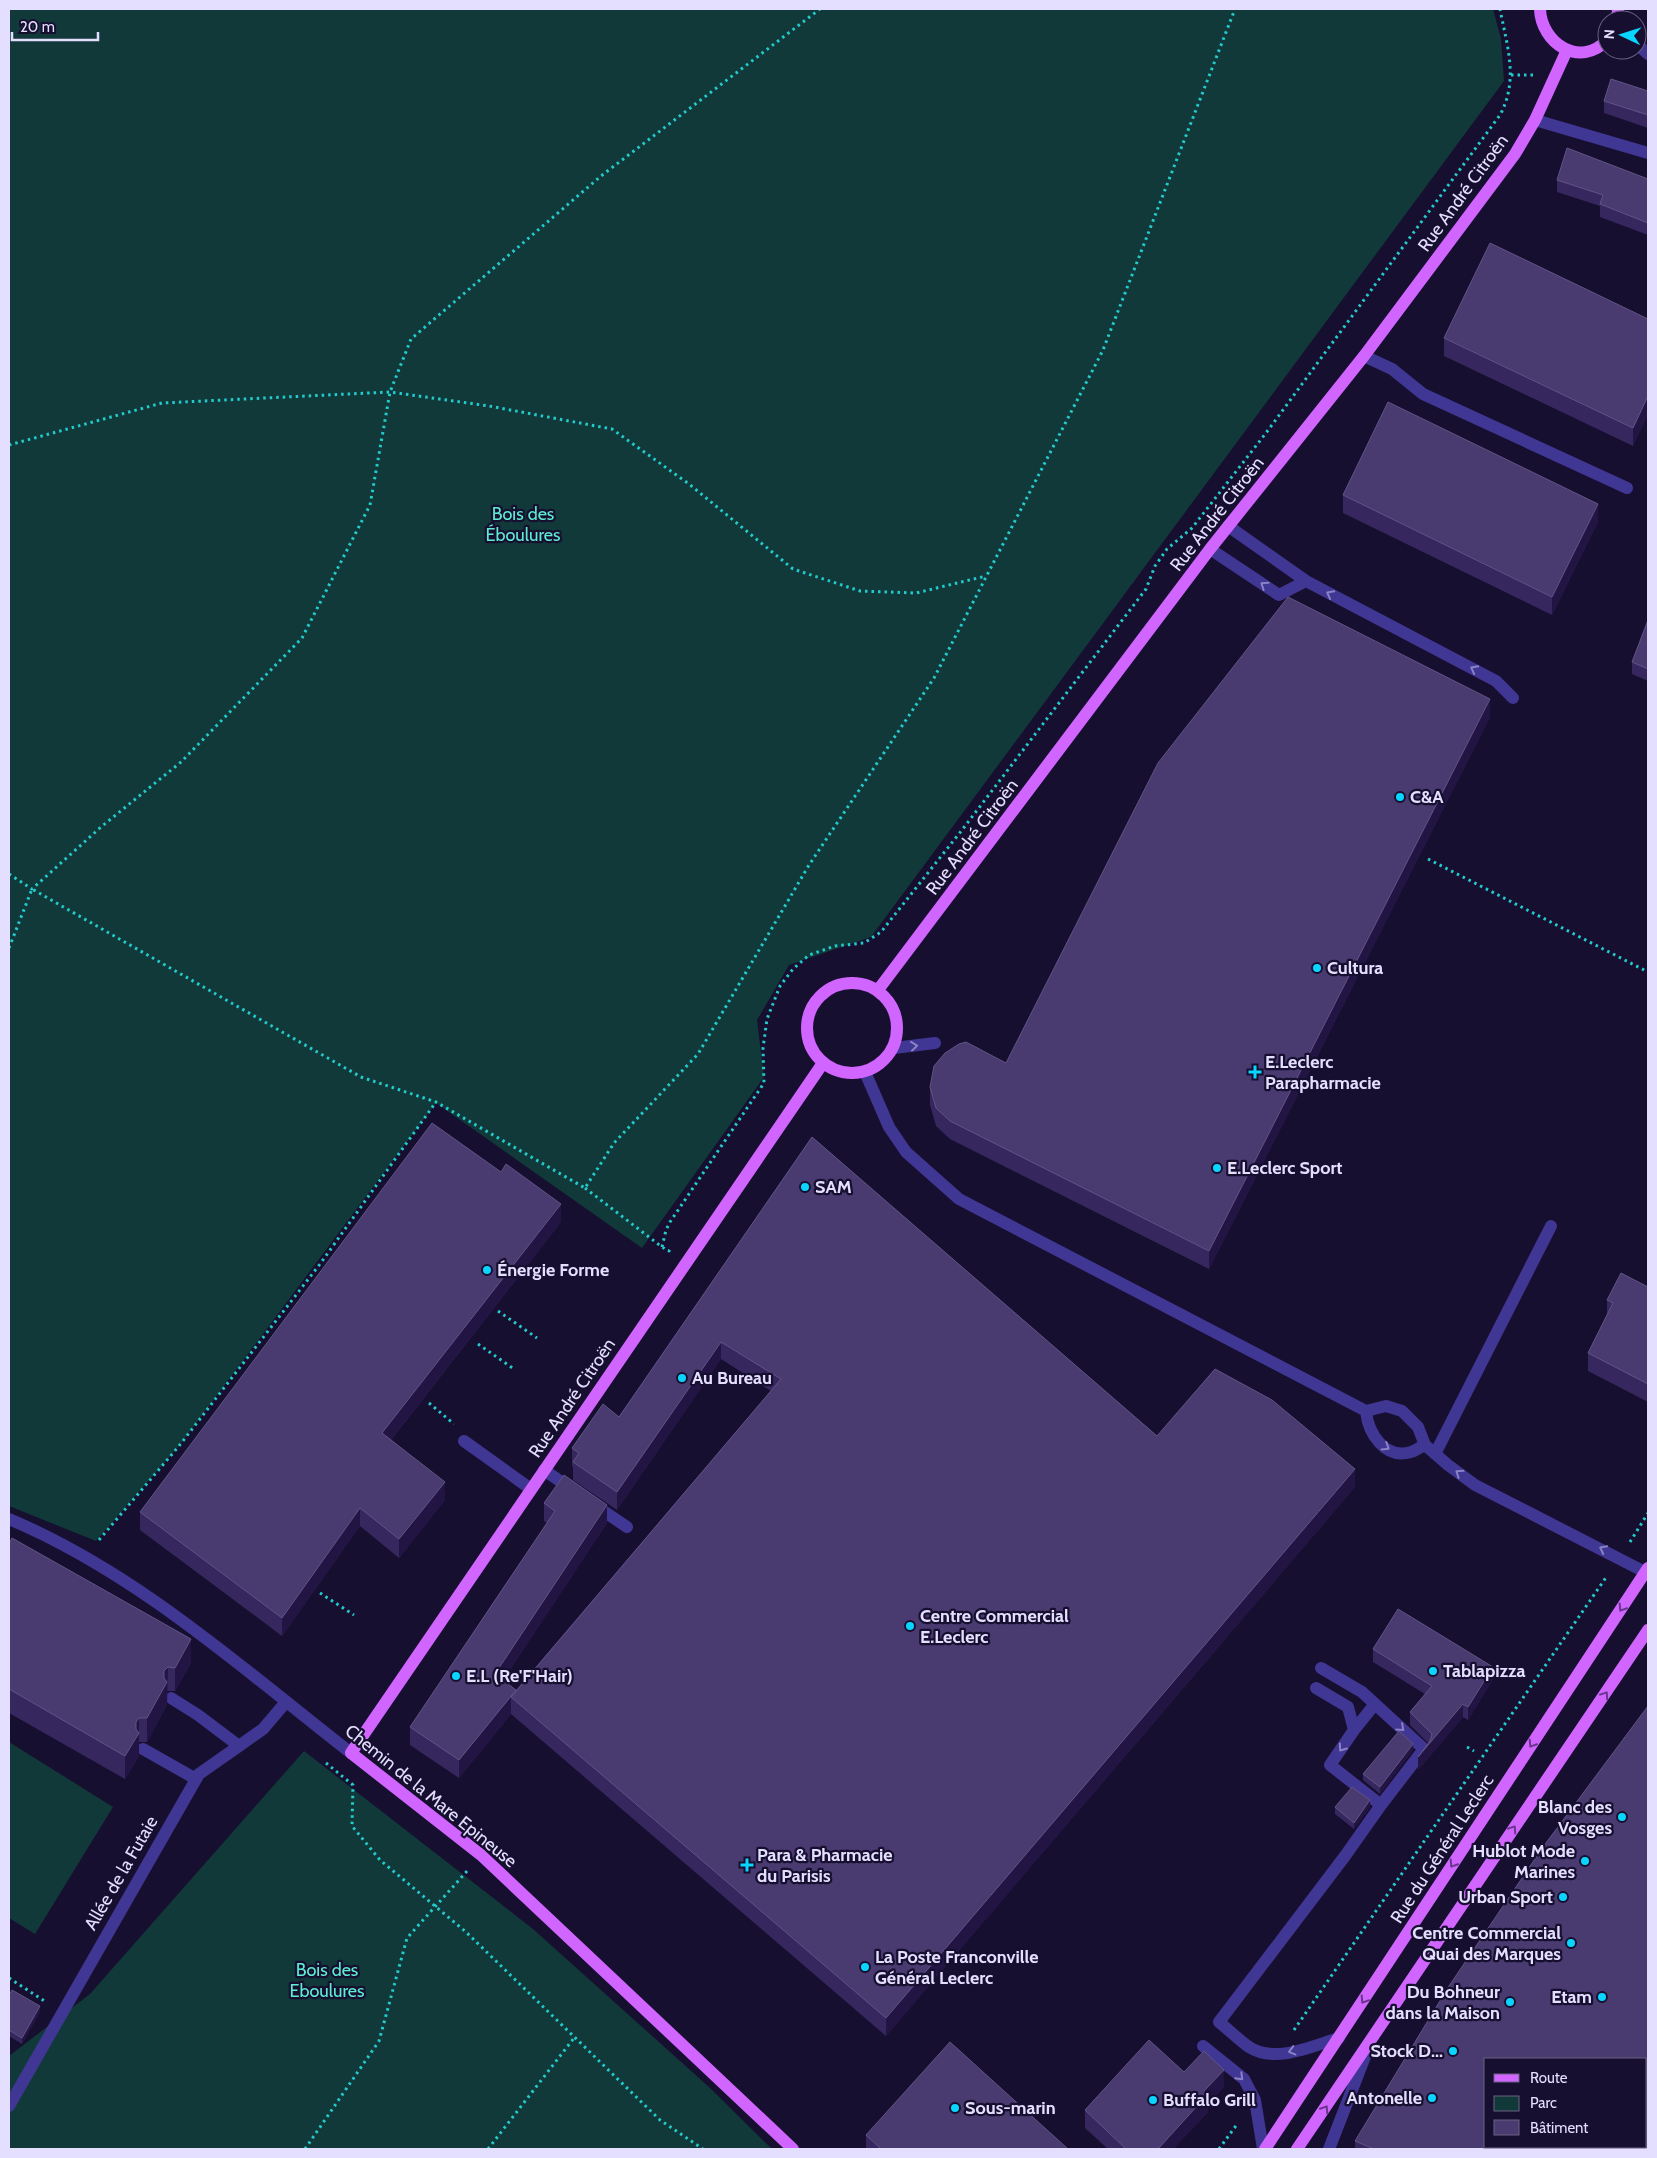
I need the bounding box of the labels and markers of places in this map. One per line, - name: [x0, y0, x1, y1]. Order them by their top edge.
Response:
- place label: C&A: [1410, 786, 1444, 808]
- marker: C&A: [1394, 791, 1406, 803]
- place label: Cultura: [1327, 957, 1383, 979]
- marker: Cultura: [1311, 962, 1323, 974]
- place label: E.Leclerc Parapharmacie: [1265, 1051, 1381, 1094]
- marker: E.Leclerc Parapharmacie: [1249, 1066, 1261, 1078]
- place label: E.Leclerc Sport: [1227, 1157, 1343, 1179]
- marker: E.Leclerc Sport: [1211, 1162, 1223, 1174]
- place label: SAM: [815, 1176, 852, 1198]
- marker: SAM: [799, 1181, 811, 1193]
- place label: Énergie Forme: [497, 1259, 609, 1281]
- marker: Énergie Forme: [481, 1264, 493, 1276]
- place label: Au Bureau: [692, 1367, 772, 1389]
- marker: Au Bureau: [676, 1372, 688, 1384]
- place label: Centre Commercial E.Leclerc: [920, 1605, 1069, 1648]
- marker: Centre Commercial E.Leclerc: [904, 1620, 916, 1632]
- place label: Tablapizza: [1443, 1660, 1526, 1682]
- place label: E.L (Re'F'Hair): [466, 1665, 573, 1687]
- marker: Tablapizza: [1427, 1665, 1439, 1677]
- marker: E.L (Re'F'Hair): [450, 1670, 462, 1682]
- place label: Blanc des Vosges: [1538, 1796, 1612, 1839]
- marker: Blanc des Vosges: [1616, 1811, 1628, 1823]
- place label: Hublot Mode Marines: [1472, 1840, 1575, 1883]
- place label: Para & Pharmacie du Parisis: [757, 1844, 892, 1887]
- marker: Hublot Mode Marines: [1579, 1855, 1591, 1867]
- marker: Para & Pharmacie du Parisis: [741, 1859, 753, 1871]
- place label: Urban Sport: [1458, 1886, 1553, 1908]
- marker: Urban Sport: [1557, 1891, 1569, 1903]
- place label: Centre Commercial Quai des Marques: [1412, 1922, 1561, 1965]
- marker: Centre Commercial Quai des Marques: [1565, 1937, 1577, 1949]
- place label: La Poste Franconville Général Leclerc: [875, 1946, 1038, 1989]
- marker: La Poste Franconville Général Leclerc: [859, 1961, 871, 1973]
- place label: Du Bohneur dans la Maison: [1385, 1981, 1500, 2024]
- place label: Etam: [1551, 1986, 1592, 2008]
- marker: Etam: [1596, 1991, 1608, 2003]
- marker: Du Bohneur dans la Maison: [1504, 1996, 1516, 2008]
- place label: Stock D...: [1370, 2040, 1443, 2062]
- marker: Stock D...: [1447, 2045, 1459, 2057]
- place label: Antonelle: [1347, 2087, 1422, 2109]
- place label: Buffalo Grill: [1163, 2089, 1256, 2111]
- marker: Antonelle: [1426, 2092, 1438, 2104]
- marker: Buffalo Grill: [1147, 2094, 1159, 2106]
- place label: Sous-marin: [965, 2097, 1056, 2119]
- marker: Sous-marin: [949, 2102, 961, 2114]

